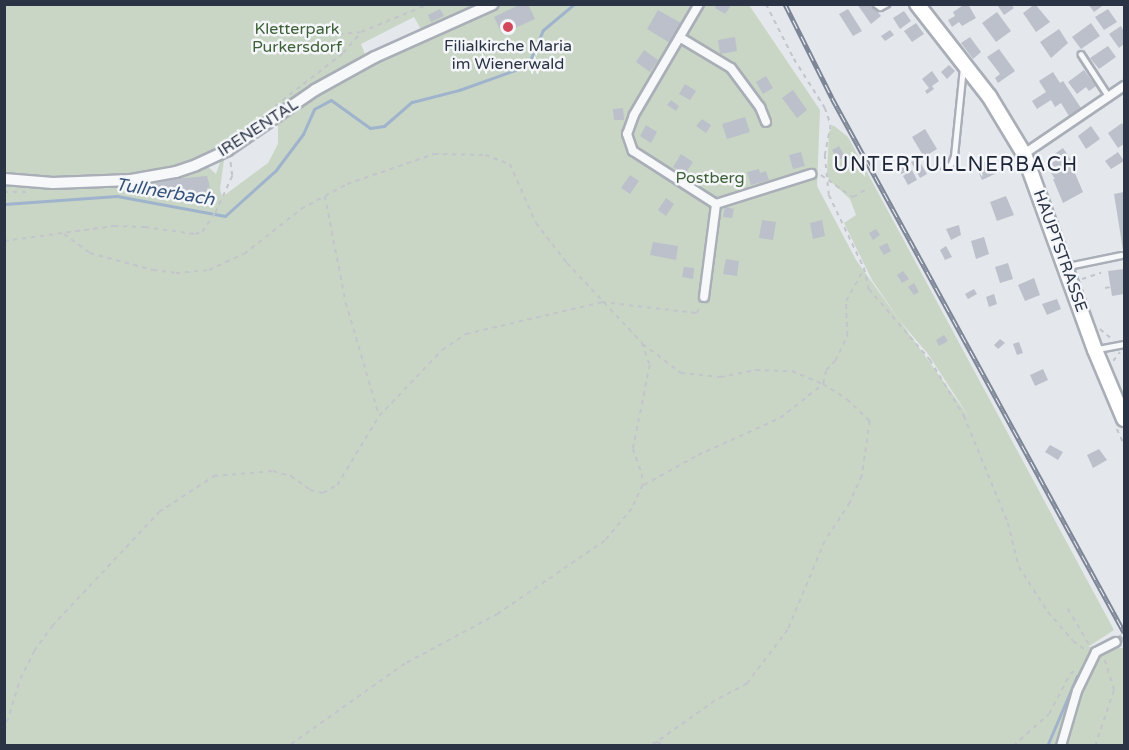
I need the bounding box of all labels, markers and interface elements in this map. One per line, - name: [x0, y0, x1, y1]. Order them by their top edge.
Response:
- park label: Kletterpark Purkersdorf: [252, 19, 342, 57]
- marker: Filialkirche Maria im Wienerwald: [501, 20, 515, 34]
- place label: Filialkirche Maria im Wienerwald: [444, 36, 572, 74]
- street label: IRENENTAL: [214, 95, 302, 161]
- district label: UNTERTULLNERBACH: [833, 153, 1079, 177]
- park label: Postberg: [675, 168, 745, 188]
- water label: Tullnerbach: [114, 174, 216, 210]
- street label: HAUPTSTRASSE: [1029, 187, 1091, 315]

